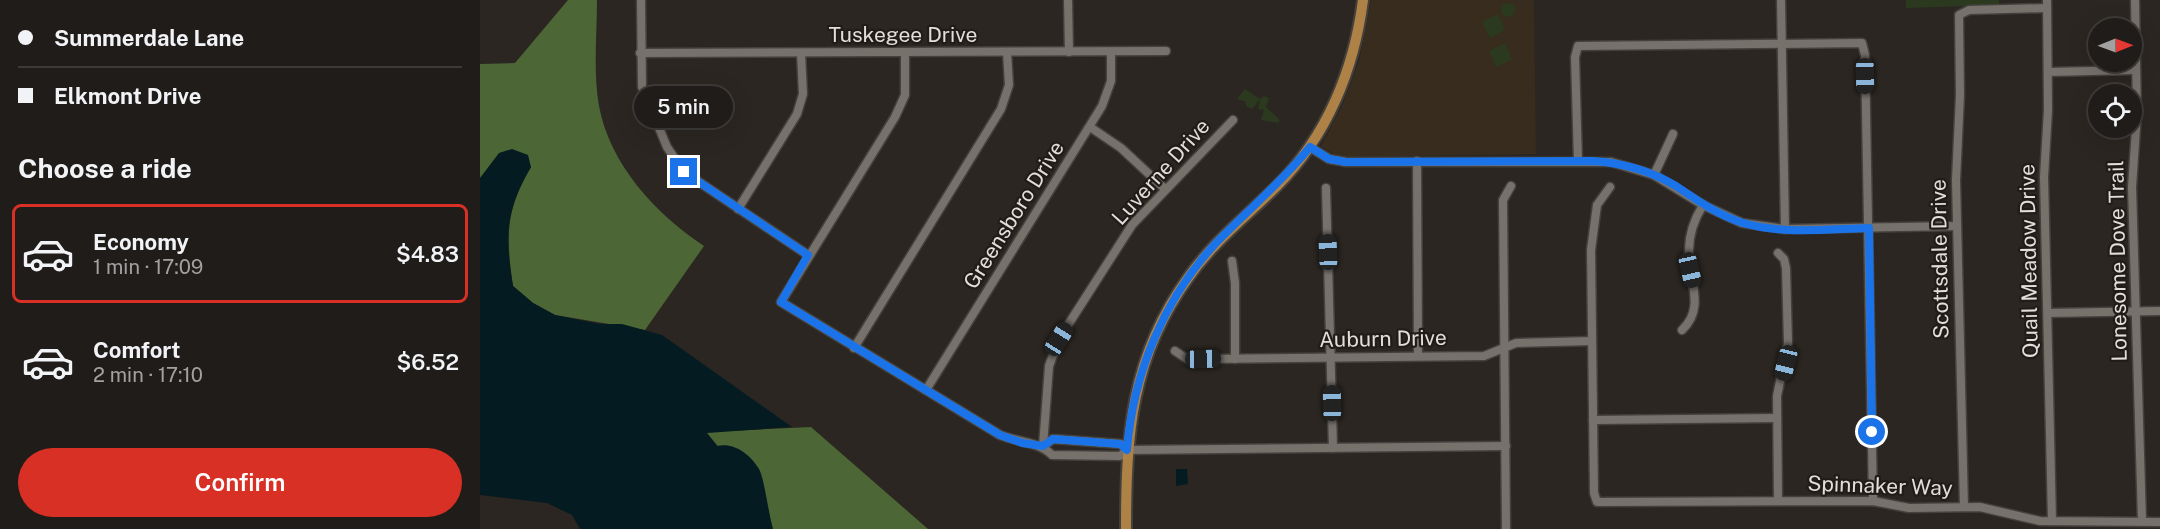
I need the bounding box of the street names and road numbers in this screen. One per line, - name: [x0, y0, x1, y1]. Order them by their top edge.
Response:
- street label: Tuskegee Drive: [829, 22, 977, 47]
- street label: Luverne Drive: [1106, 113, 1215, 230]
- street label: Greensboro Drive: [958, 136, 1069, 293]
- street label: Lonesome Dove Trail: [2103, 160, 2132, 362]
- street label: Quail Meadow Drive: [2014, 164, 2043, 358]
- street label: Scottsdale Drive: [1926, 179, 1953, 339]
- street label: Auburn Drive: [1319, 325, 1447, 352]
- street label: Spinnaker Way: [1807, 470, 1953, 501]

